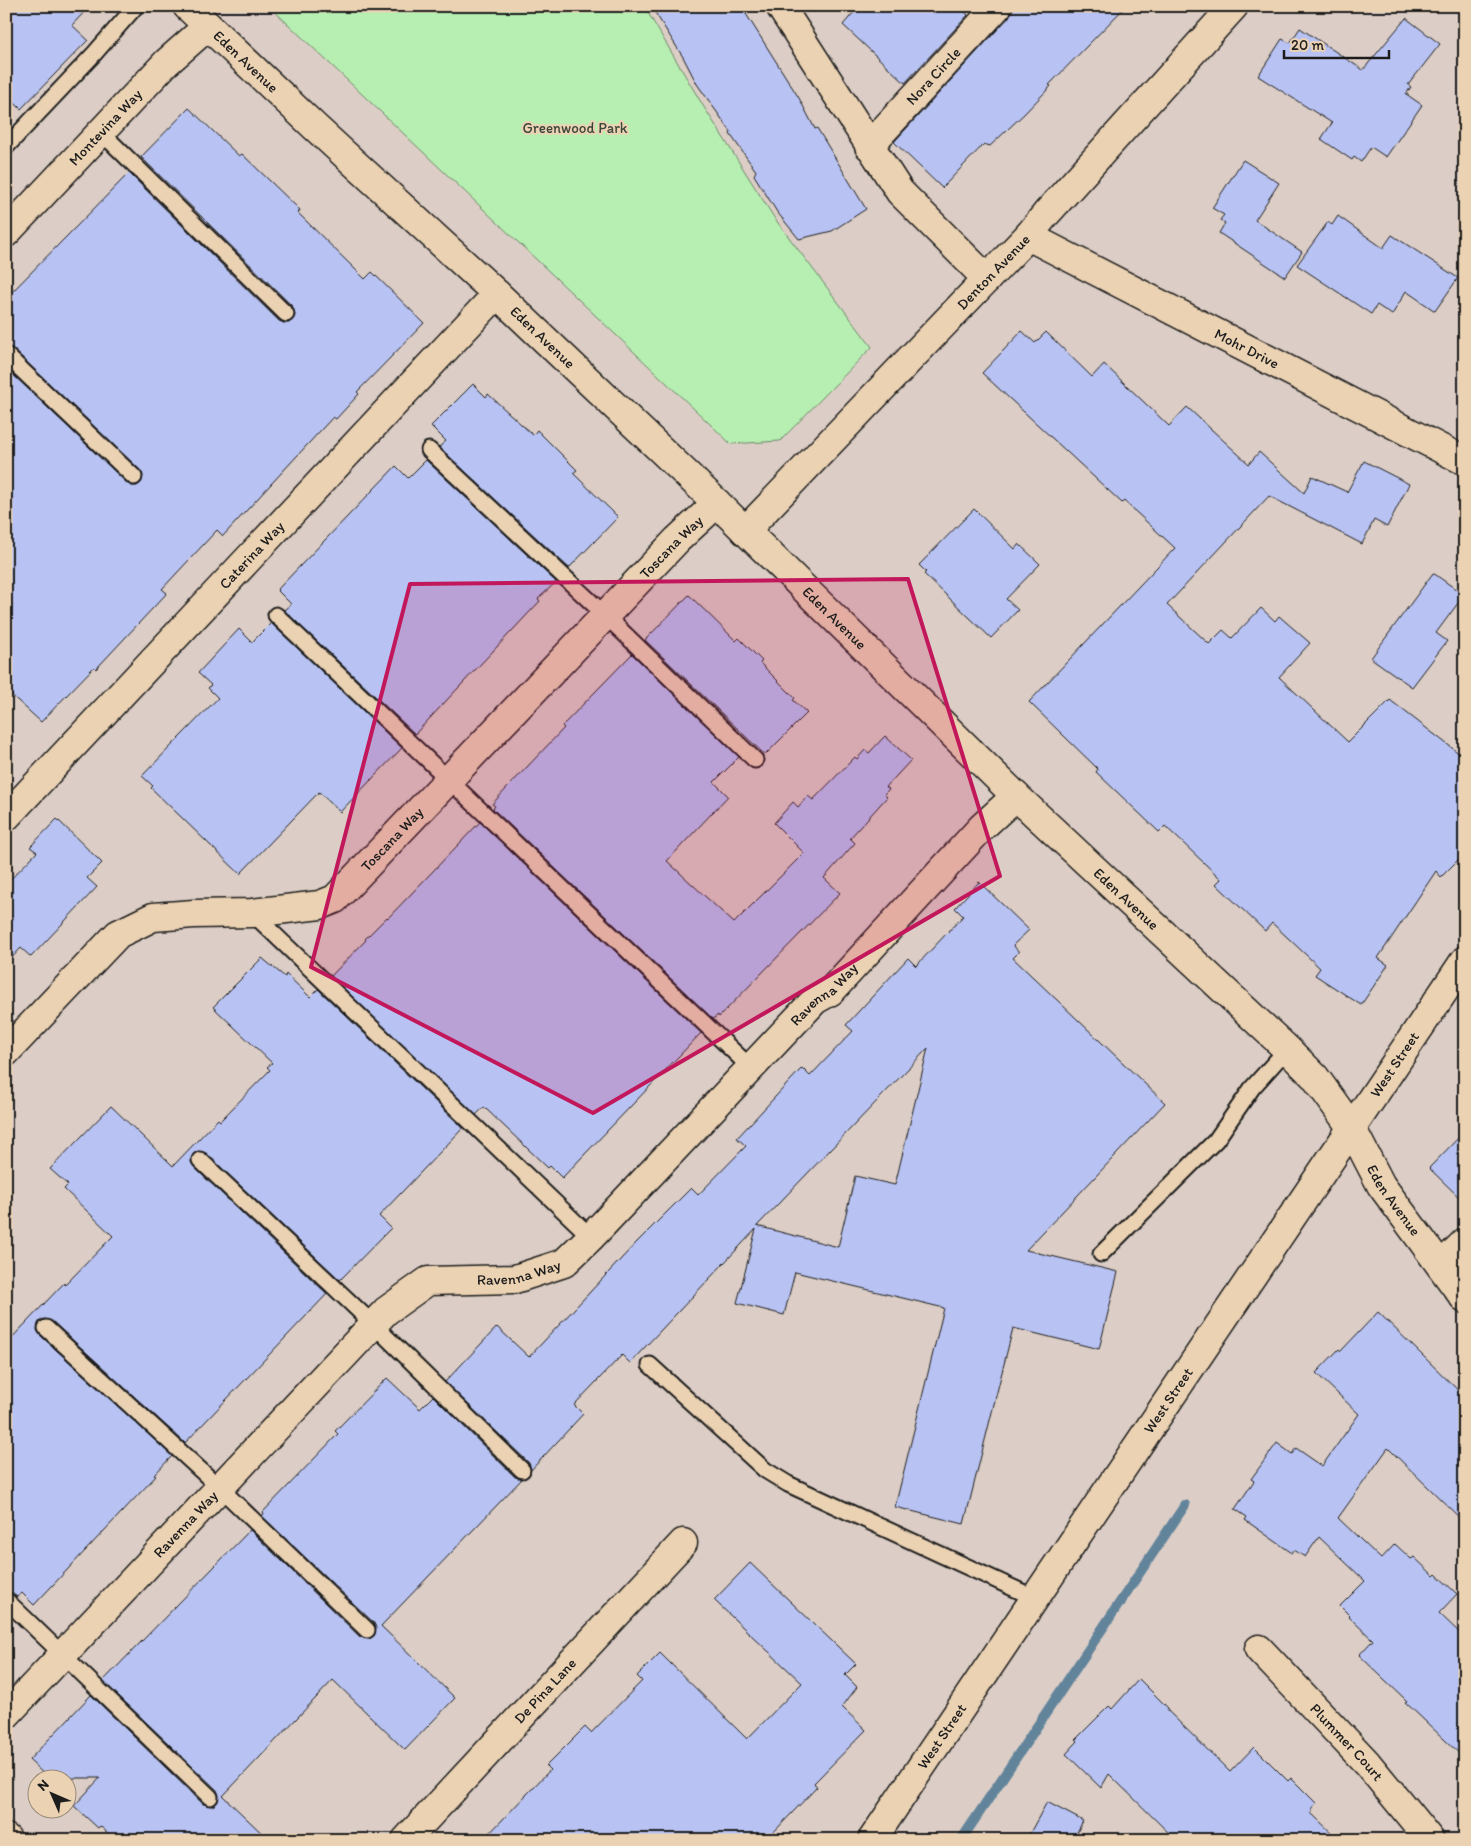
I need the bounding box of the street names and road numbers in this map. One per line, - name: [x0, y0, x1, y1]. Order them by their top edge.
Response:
- street label: Eden Avenue: [210, 27, 282, 97]
- street label: Nora Circle: [902, 44, 964, 109]
- street label: Montevina Way: [65, 85, 146, 169]
- street label: Denton Avenue: [953, 230, 1034, 313]
- street label: Eden Avenue: [506, 302, 579, 372]
- street label: Mohr Drive: [1211, 325, 1282, 373]
- street label: Toscana Way: [636, 512, 707, 583]
- street label: Caterina Way: [216, 518, 288, 593]
- street label: Eden Avenue: [799, 583, 870, 653]
- street label: Toscana Way: [357, 803, 427, 875]
- street label: Eden Avenue: [1090, 864, 1163, 934]
- street label: Ravenna Way: [786, 959, 861, 1030]
- street label: West Street: [1366, 1028, 1423, 1101]
- street label: Eden Avenue: [1363, 1162, 1424, 1240]
- street label: Ravenna Way: [477, 1256, 563, 1289]
- street label: West Street: [1140, 1364, 1197, 1437]
- street label: Ravenna Way: [150, 1487, 221, 1562]
- street label: De Pina Lane: [510, 1654, 580, 1727]
- street label: West Street: [913, 1700, 971, 1773]
- street label: Plummer Court: [1306, 1700, 1387, 1785]

